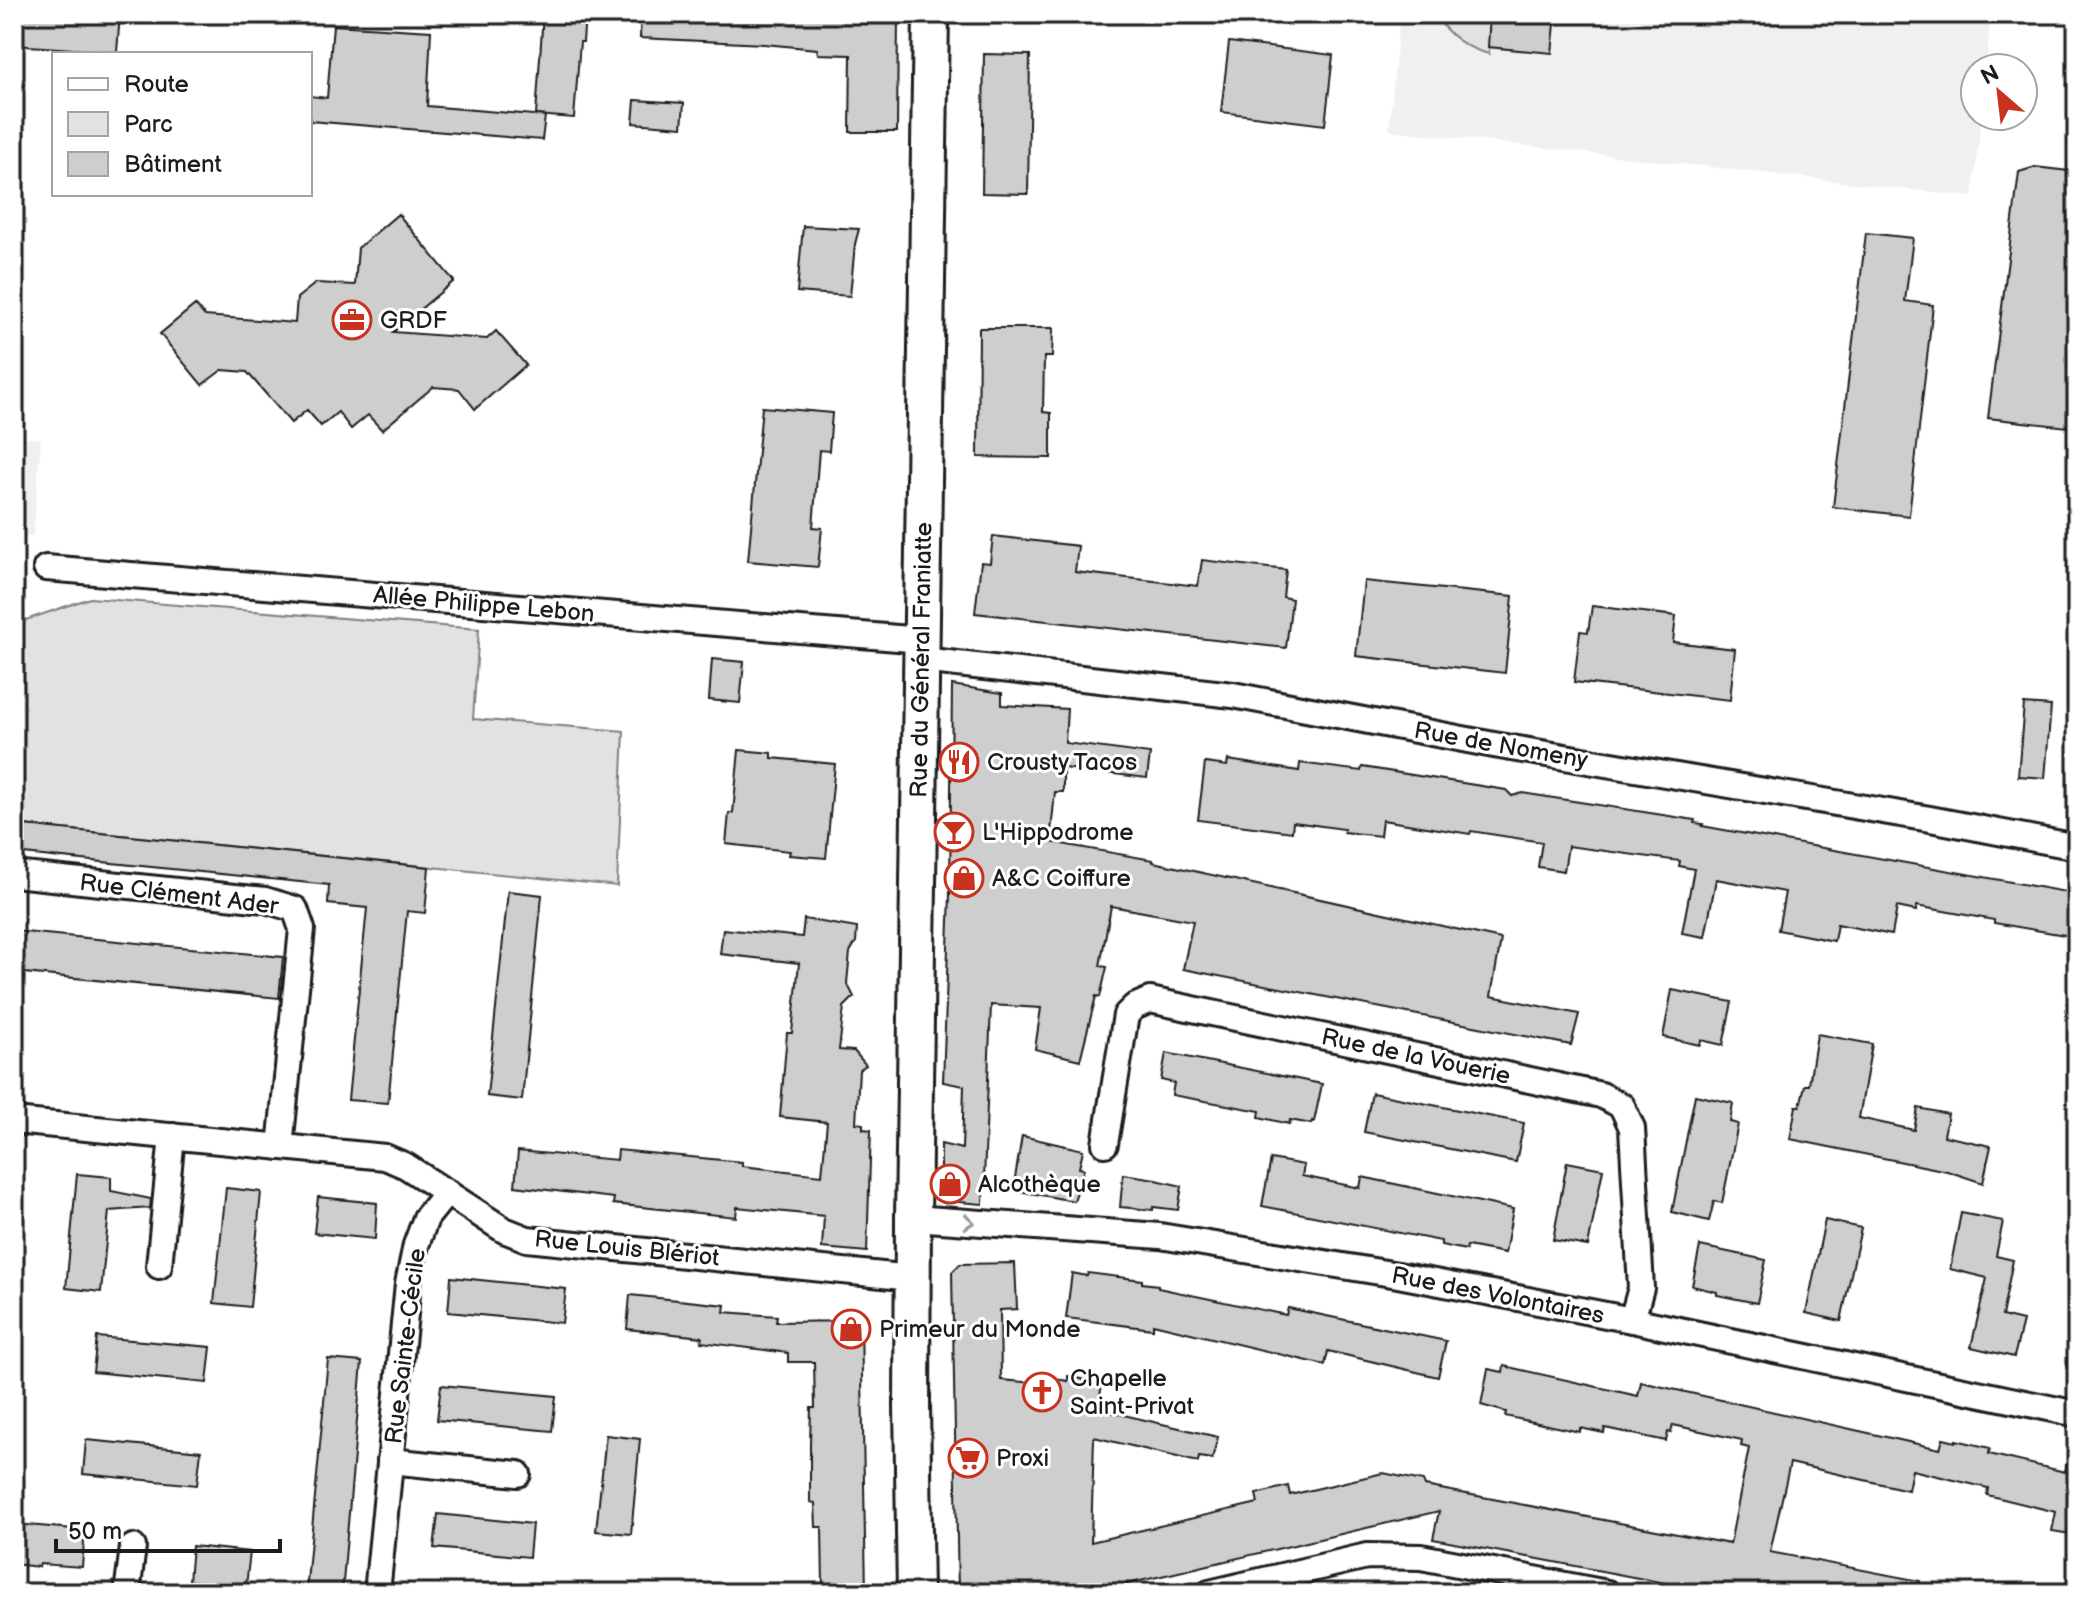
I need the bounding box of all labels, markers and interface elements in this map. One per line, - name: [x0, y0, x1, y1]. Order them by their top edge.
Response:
- legend: [52, 52, 312, 196]
- north arrow: [1959, 52, 2039, 132]
- text: N: [1977, 60, 2004, 91]
- text: Route: [124, 70, 189, 99]
- text: Parc: [124, 110, 173, 139]
- text: Bâtiment: [124, 150, 223, 179]
- office icon: GRDF: [331, 299, 373, 341]
- place label: GRDF: [380, 306, 448, 335]
- street label: Rue du Général Franiatte: [905, 522, 938, 798]
- street label: Allée Philippe Lebon: [372, 580, 596, 629]
- street label: Rue de Nomeny: [1412, 716, 1590, 775]
- restaurant icon: Crousty Tacos: [938, 741, 980, 783]
- place label: Crousty Tacos: [987, 748, 1137, 777]
- bar icon: L'Hippodrome: [933, 811, 975, 853]
- place label: L'Hippodrome: [982, 818, 1134, 847]
- shop icon: A&C Coiffure: [943, 857, 985, 899]
- place label: A&C Coiffure: [992, 864, 1131, 893]
- street label: Rue Clément Ader: [78, 868, 280, 921]
- street label: Rue de la Vouerie: [1319, 1022, 1513, 1091]
- shop icon: Alcothèque: [929, 1163, 971, 1205]
- place label: Alcothèque: [978, 1170, 1101, 1199]
- one-way arrow: [963, 1213, 976, 1230]
- street label: Rue Louis Blériot: [533, 1224, 722, 1273]
- street label: Rue Sainte-Cécile: [379, 1247, 432, 1446]
- street label: Rue des Volontaires: [1389, 1261, 1607, 1330]
- shop icon: Primeur du Monde: [830, 1308, 872, 1350]
- place label: Primeur du Monde: [879, 1315, 1080, 1344]
- place label: Chapelle Saint-Privat: [1070, 1364, 1195, 1421]
- church icon: Chapelle Saint-Privat: [1021, 1371, 1063, 1413]
- supermarket icon: Proxi: [947, 1437, 989, 1479]
- place label: Proxi: [996, 1444, 1049, 1473]
- scale bar: [56, 1503, 280, 1553]
- text: 50 m: [68, 1517, 122, 1546]

